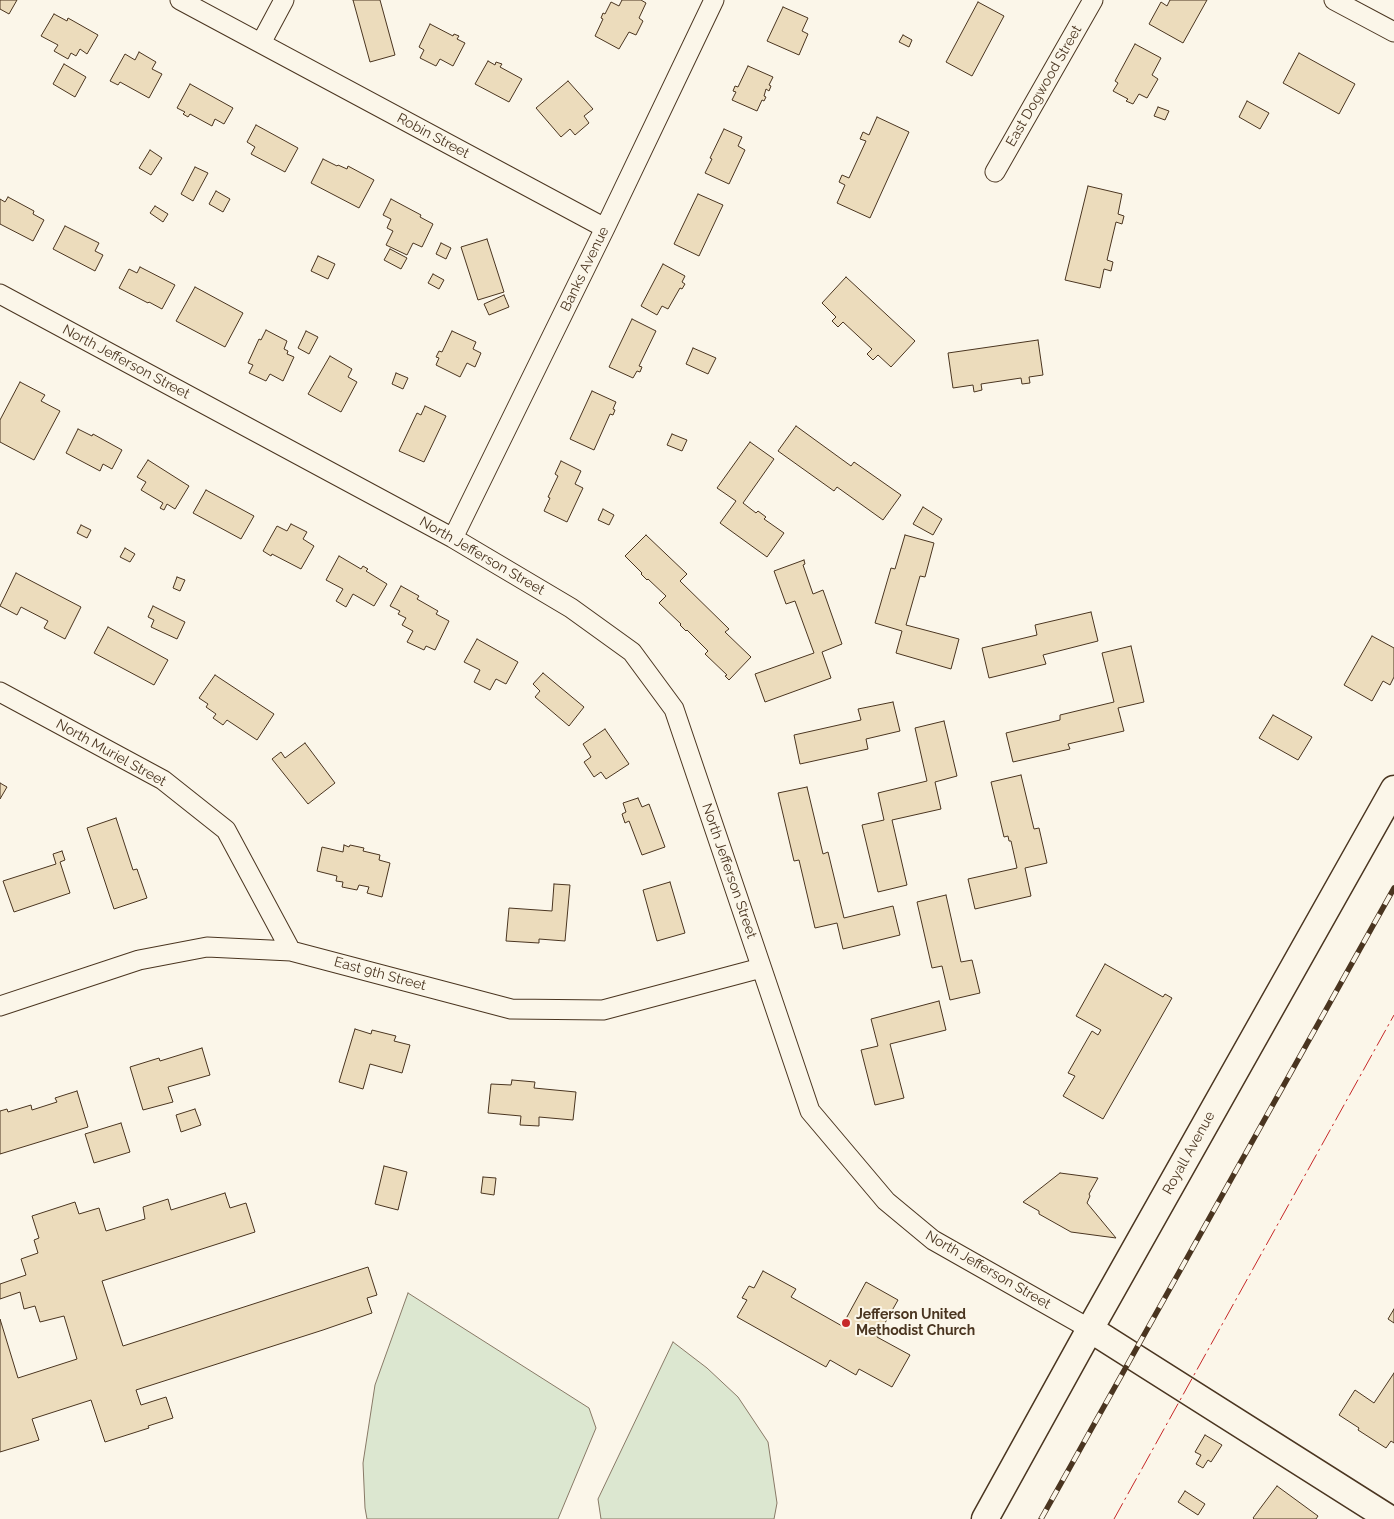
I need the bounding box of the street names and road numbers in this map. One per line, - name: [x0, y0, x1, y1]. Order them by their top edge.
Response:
- street label: East Dogwood Street: [1002, 22, 1086, 150]
- street label: Robin Street: [394, 110, 472, 162]
- street label: Banks Avenue: [557, 224, 613, 314]
- street label: North Jefferson Street: [59, 321, 193, 403]
- street label: North Jefferson Street: [416, 513, 548, 599]
- street label: North Muriel Street: [53, 716, 169, 790]
- street label: North Jefferson Street: [698, 801, 760, 941]
- street label: East 9th Street: [332, 954, 428, 994]
- street label: Royall Avenue: [1159, 1109, 1219, 1197]
- street label: North Jefferson Street: [922, 1227, 1054, 1313]

